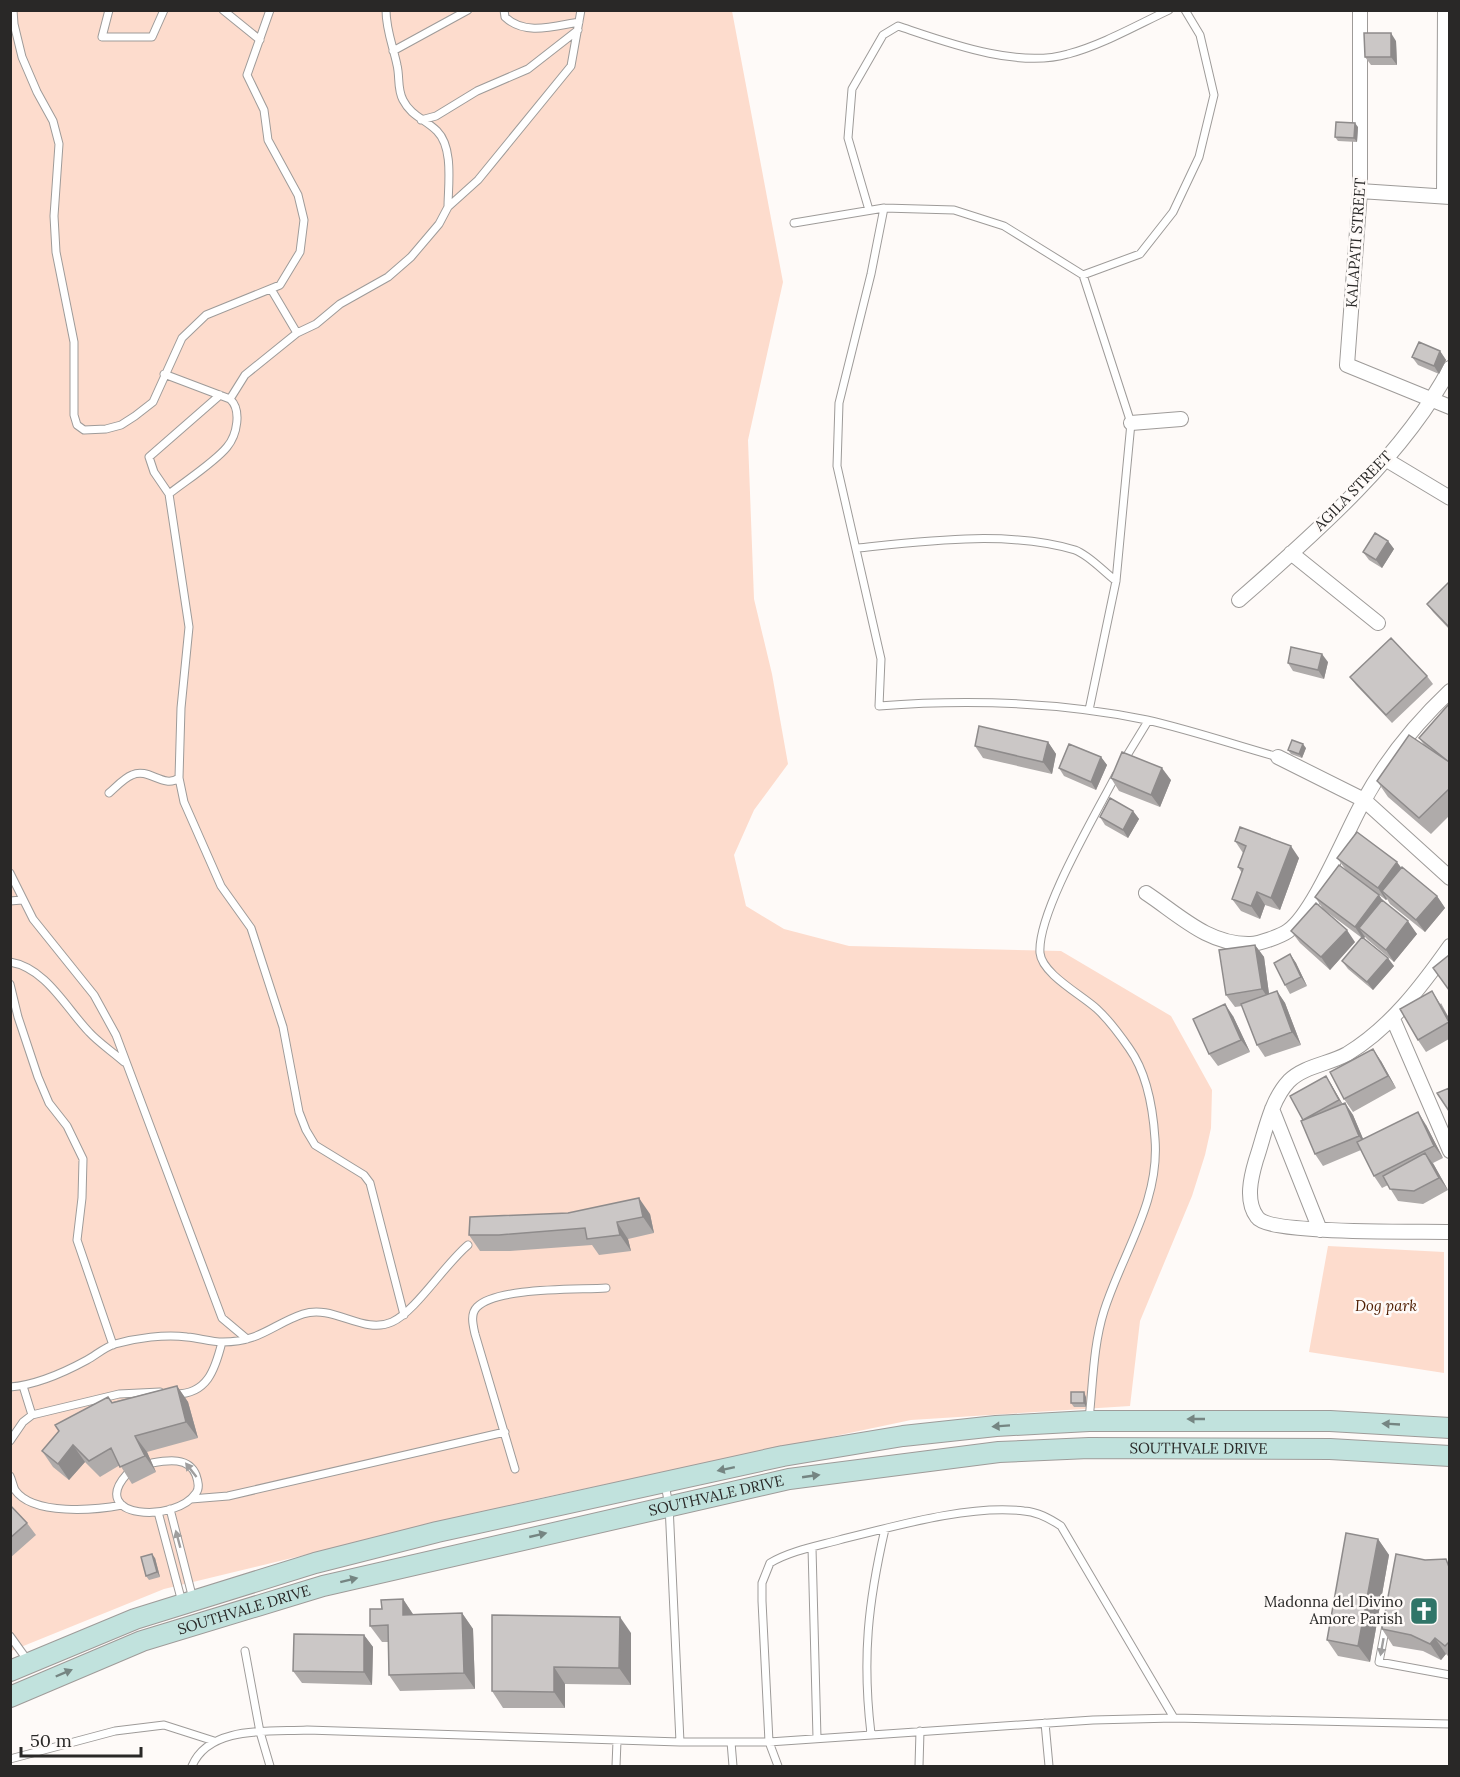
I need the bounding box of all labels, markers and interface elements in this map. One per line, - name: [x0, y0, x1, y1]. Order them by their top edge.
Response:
- street label: KALAPATI STREET: [1341, 177, 1370, 308]
- street label: AGILA STREET: [1309, 446, 1396, 535]
- park label: Dog park: [1355, 1296, 1417, 1315]
- one-way arrow: [1187, 1415, 1206, 1424]
- one-way arrow: [1382, 1420, 1401, 1429]
- one-way arrow: [992, 1421, 1011, 1430]
- street label: SOUTHVALE DRIVE: [1129, 1438, 1268, 1458]
- one-way arrow: [185, 1462, 198, 1478]
- one-way arrow: [716, 1465, 735, 1474]
- street label: SOUTHVALE DRIVE: [647, 1471, 786, 1520]
- one-way arrow: [802, 1471, 821, 1480]
- one-way arrow: [529, 1529, 548, 1539]
- one-way arrow: [172, 1530, 182, 1548]
- one-way arrow: [339, 1574, 358, 1584]
- street label: SOUTHVALE DRIVE: [175, 1580, 313, 1639]
- place label: Madonna del Divino Amore Parish: [1264, 1592, 1403, 1628]
- church icon: Madonna del Divino Amore Parish: [1408, 1595, 1440, 1627]
- one-way arrow: [1377, 1638, 1386, 1657]
- one-way arrow: [55, 1668, 73, 1677]
- scale bar: [21, 1720, 141, 1758]
- text: 50 m: [30, 1729, 72, 1752]

